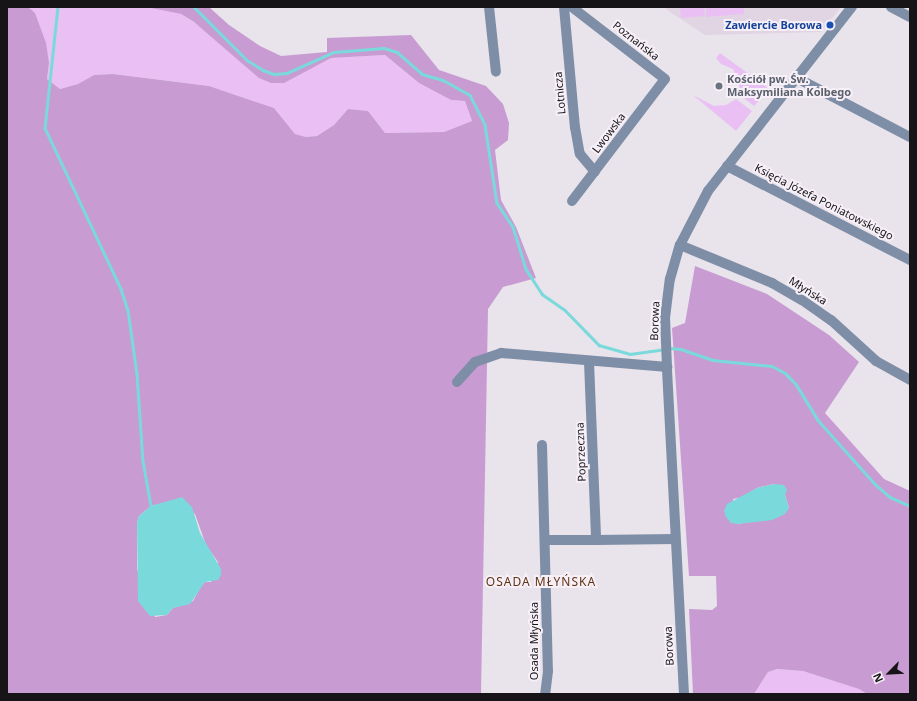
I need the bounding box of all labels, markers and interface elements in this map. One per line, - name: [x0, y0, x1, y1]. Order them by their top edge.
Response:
- place label: Zawiercie Borowa: [725, 18, 822, 32]
- street label: Poznańska: [610, 19, 662, 63]
- marker: Zawiercie Borowa: [825, 20, 835, 30]
- street label: Lotnicza: [552, 71, 568, 115]
- place label: Kościół pw. Św. Maksymiliana Kolbego: [727, 73, 851, 99]
- marker: Kościół pw. Św. Maksymiliana Kolbego: [714, 81, 724, 91]
- street label: Lwowska: [590, 110, 628, 156]
- street label: Księcia Józefa Poniatowskiego: [752, 161, 896, 243]
- street label: Młyńska: [786, 274, 830, 308]
- street label: Borowa: [648, 301, 662, 341]
- street label: Poprzeczna: [573, 422, 589, 482]
- district label: OSADA MŁYŃSKA: [486, 575, 596, 589]
- street label: Osada Młyńska: [527, 602, 541, 680]
- street label: Borowa: [661, 626, 677, 666]
- north arrow: [869, 653, 909, 693]
- text: N: [869, 671, 886, 685]

